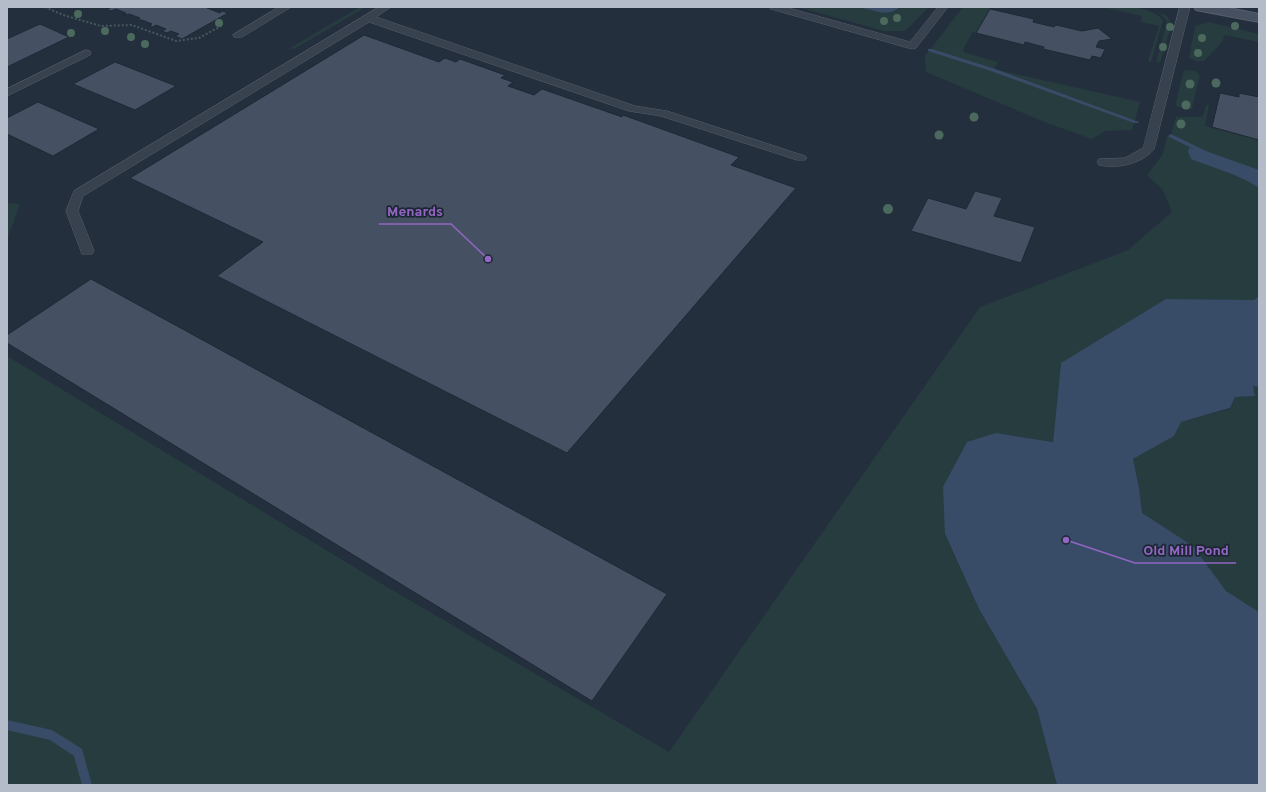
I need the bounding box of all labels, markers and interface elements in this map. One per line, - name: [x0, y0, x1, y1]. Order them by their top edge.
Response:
- callout: Menards: [379, 198, 451, 224]
- text: Menards: [387, 204, 443, 221]
- callout: Old Mill Pond: [1135, 537, 1236, 563]
- text: Old Mill Pond: [1143, 543, 1229, 560]

